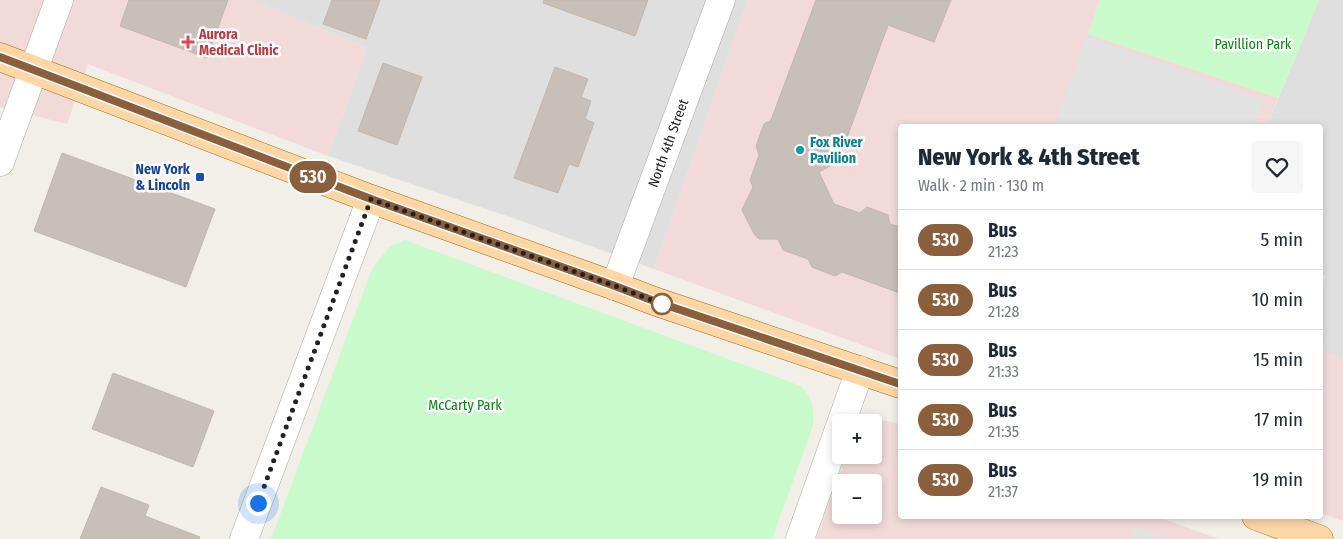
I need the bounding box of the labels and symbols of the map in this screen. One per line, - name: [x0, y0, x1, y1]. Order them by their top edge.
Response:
- place label: Aurora Medical Clinic: [198, 26, 280, 59]
- marker: Aurora Medical Clinic: [181, 35, 195, 49]
- park label: Pavillion Park: [1215, 36, 1292, 53]
- street label: North 4th Street: [645, 96, 692, 190]
- place label: Fox River Pavilion: [810, 134, 864, 167]
- marker: Fox River Pavilion: [794, 144, 806, 156]
- place label: New York & Lincoln: [135, 161, 191, 194]
- line badge: 530: [284, 161, 342, 193]
- marker: New York & Lincoln: [194, 171, 206, 183]
- unlabelled marker: [651, 293, 673, 315]
- park label: McCarty Park: [428, 397, 502, 414]
- your location: [246, 491, 271, 516]

